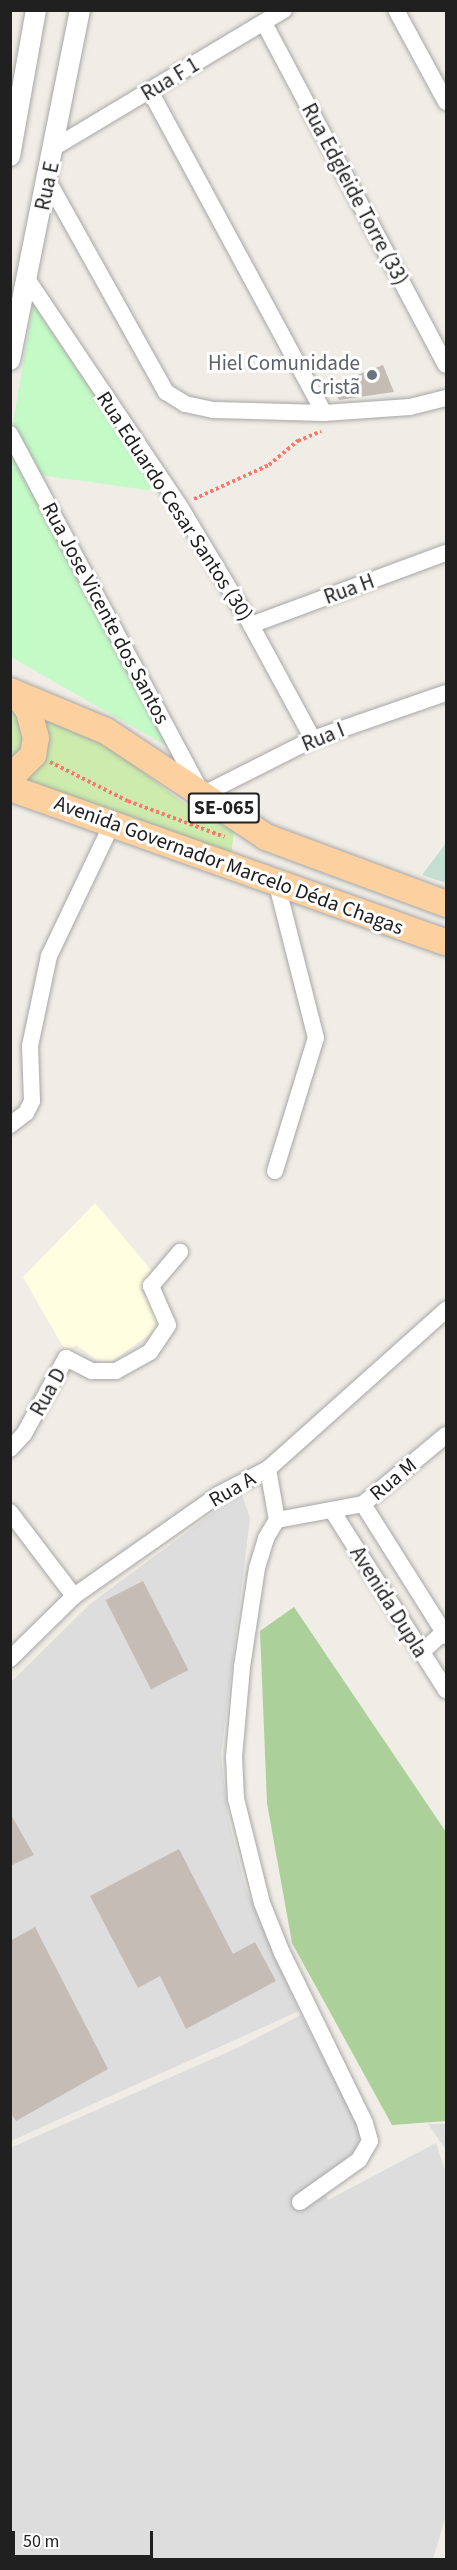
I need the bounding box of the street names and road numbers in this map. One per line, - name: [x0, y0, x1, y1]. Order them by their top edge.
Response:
- street label: Rua F 1: [136, 52, 204, 106]
- street label: Rua Edgleide Torre (33): [296, 99, 414, 289]
- street label: Rua E: [30, 159, 64, 213]
- street label: Rua Eduardo Cesar Santos (30): [91, 387, 259, 625]
- street label: Rua Jose Vicente dos Santos: [37, 498, 175, 728]
- street label: Rua H: [320, 568, 378, 610]
- street label: Rua I: [298, 717, 348, 757]
- street label: Avenida Governador Marcelo Déda Chagas: [51, 790, 407, 940]
- road number: SE-065: [186, 791, 262, 825]
- street label: Rua D: [25, 1364, 71, 1420]
- street label: Rua M: [364, 1452, 422, 1506]
- street label: Rua A: [204, 1466, 260, 1512]
- street label: Avenida Dupla: [345, 1542, 433, 1662]

